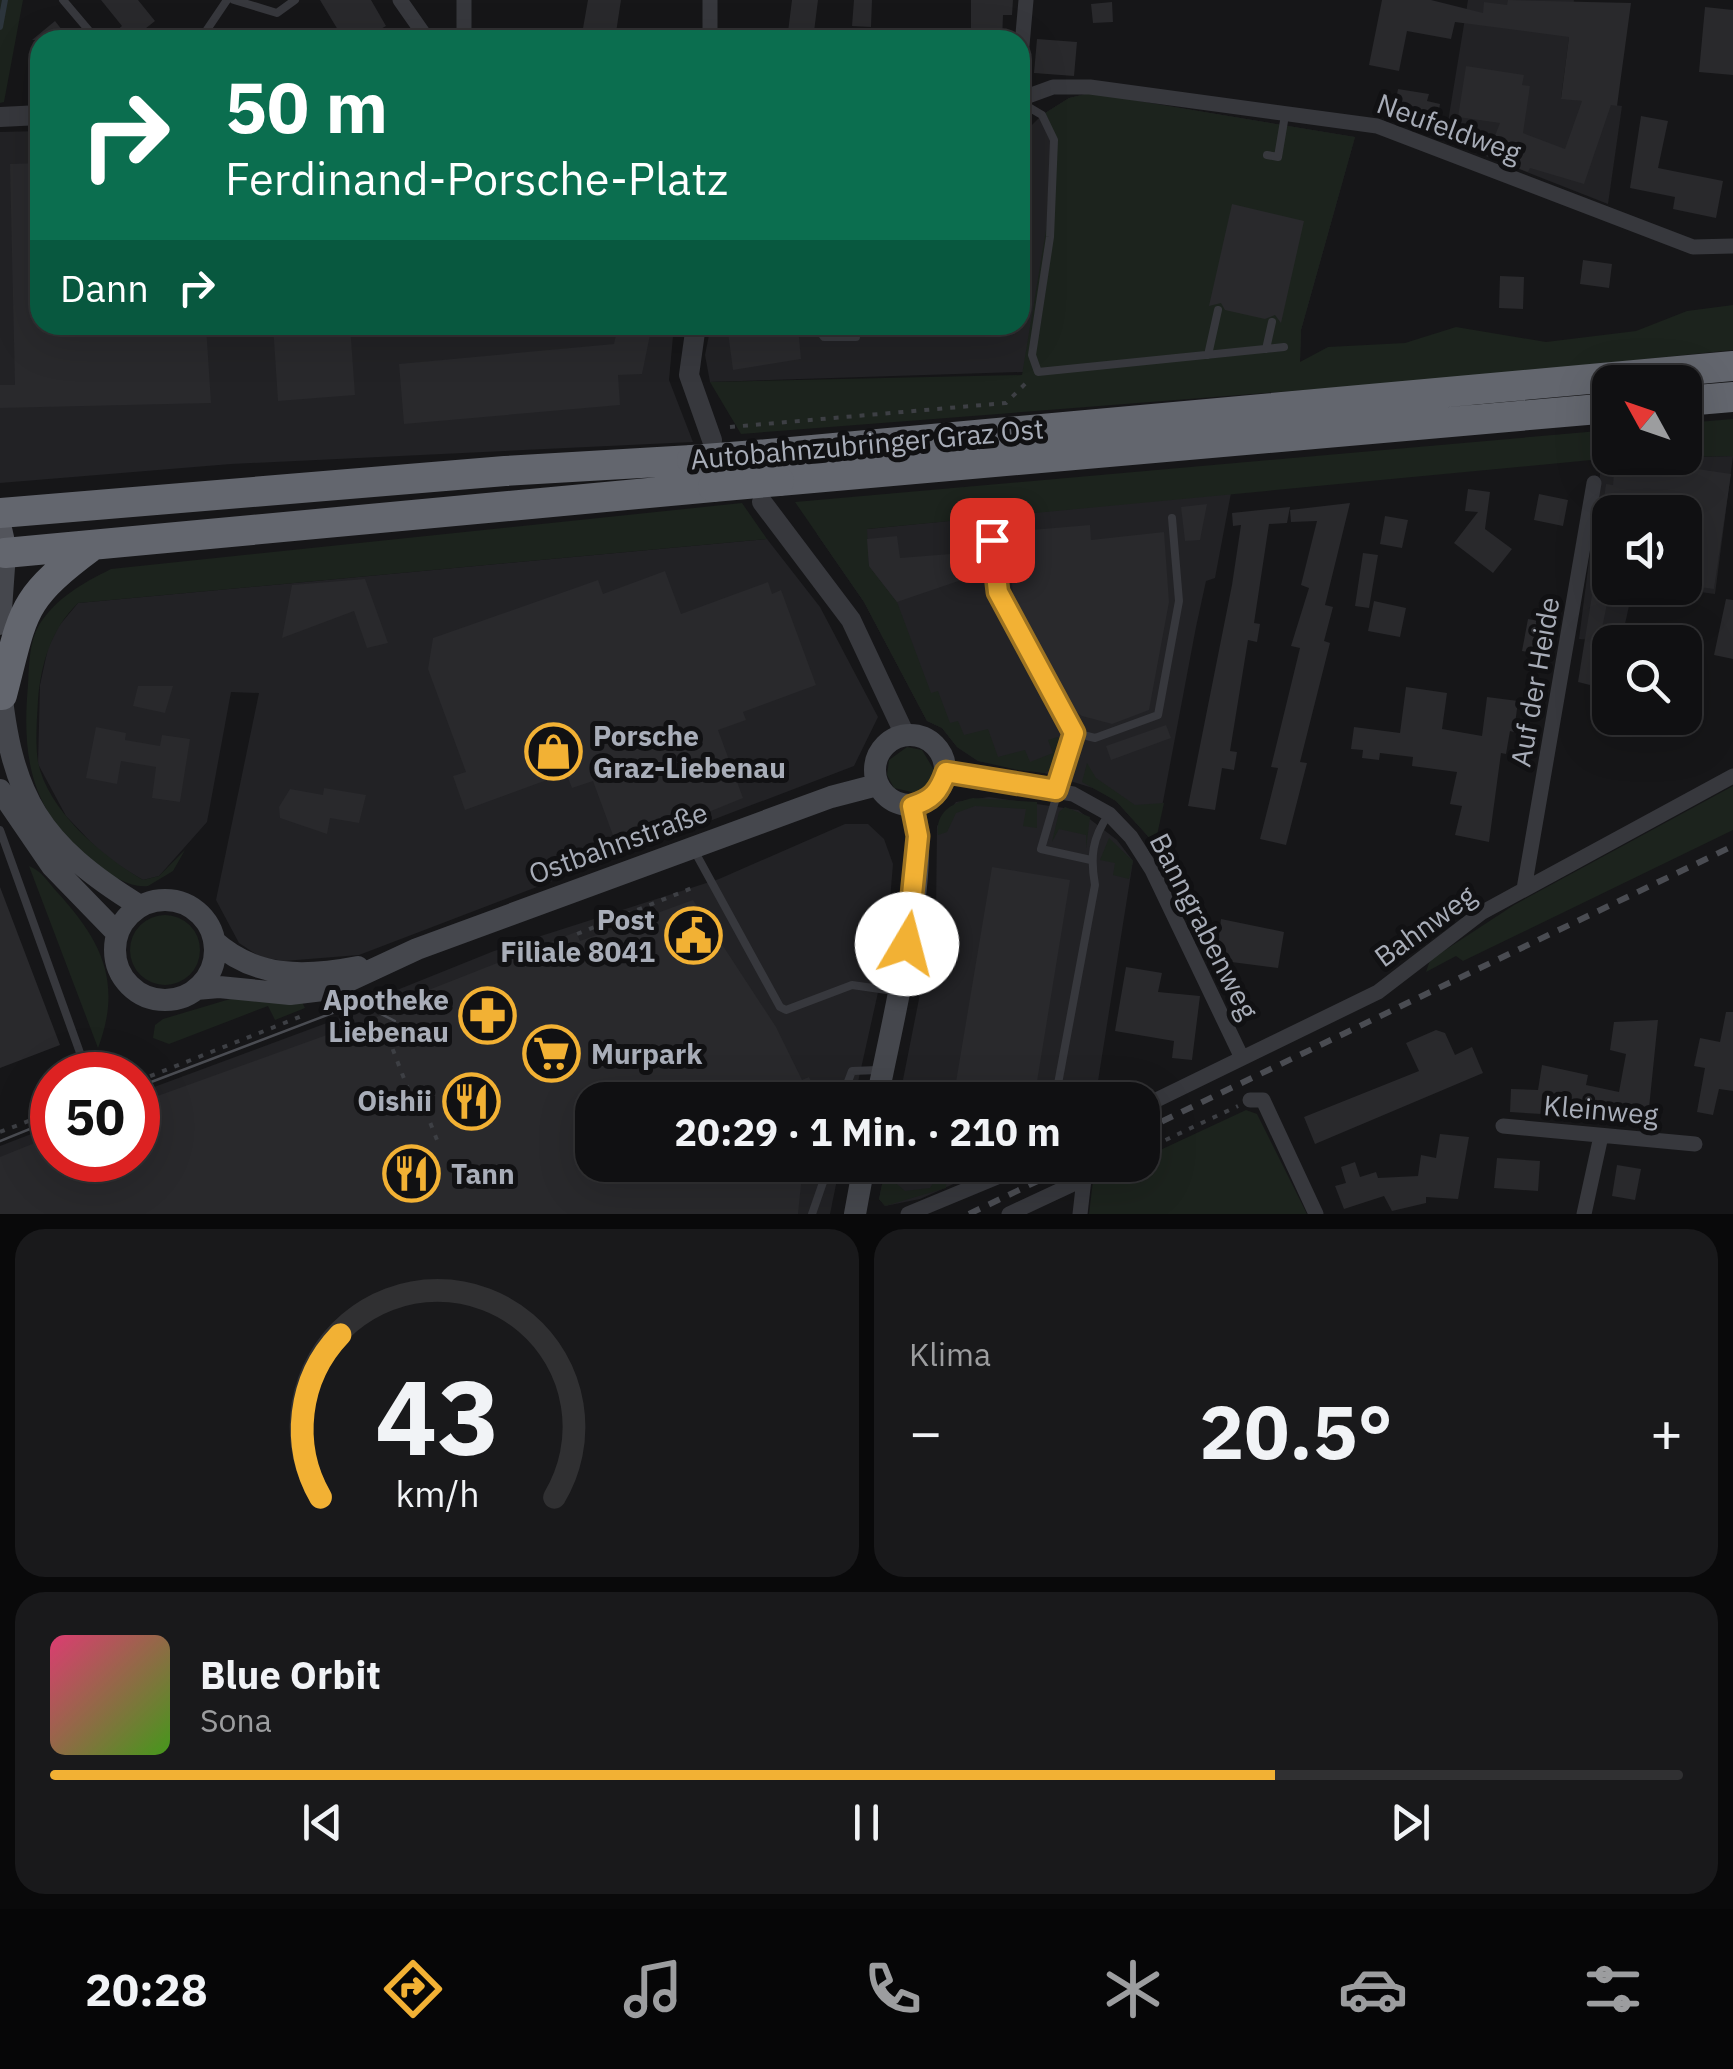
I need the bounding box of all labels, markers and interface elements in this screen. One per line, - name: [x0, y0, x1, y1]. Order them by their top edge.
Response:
- text: 50 m: [225, 61, 388, 152]
- icon: right: [60, 70, 190, 200]
- street label: Neufeldweg: [1372, 84, 1527, 171]
- text: Ferdinand-Porsche-Platz: [225, 149, 728, 207]
- icon: right: [169, 260, 224, 315]
- text: Dann: [60, 263, 149, 312]
- north arrow: [1592, 365, 1702, 475]
- map controls: [1592, 365, 1702, 735]
- street label: Autobahnzubringer Graz Ost: [689, 410, 1045, 477]
- button: sound: [1592, 495, 1702, 605]
- pin: [950, 498, 1035, 583]
- icon: arrive: [965, 513, 1020, 568]
- street label: Auf der Heide: [1501, 594, 1568, 770]
- button: search: [1592, 625, 1702, 735]
- place label: Porsche Graz-Liebenau: [593, 717, 786, 786]
- shop icon: Porsche Graz-Liebenau: [524, 722, 584, 782]
- street label: Ostbahnstraße: [523, 793, 712, 892]
- street label: Banngrabenweg: [1142, 827, 1267, 1025]
- street label: Bahnweg: [1367, 876, 1483, 975]
- position arrow: [855, 892, 959, 996]
- place label: Post Filiale 8041: [500, 901, 655, 970]
- public building icon: Post Filiale 8041: [664, 906, 724, 966]
- place label: Apotheke Liebenau: [323, 981, 449, 1050]
- pharmacy icon: Apotheke Liebenau: [458, 986, 518, 1046]
- supermarket icon: Murpark: [522, 1024, 582, 1084]
- place label: Murpark: [591, 1035, 703, 1072]
- speed limit sign: 50: [30, 1052, 160, 1182]
- restaurant icon: Oishii: [441, 1071, 501, 1131]
- place label: Oishii: [357, 1082, 432, 1119]
- street label: Kleinweg: [1542, 1086, 1660, 1133]
- text: 20:29 · 1 Min. · 210 m: [674, 1107, 1061, 1156]
- restaurant icon: Tann: [382, 1144, 442, 1204]
- place label: Tann: [451, 1155, 515, 1192]
- text: Klima: [909, 1333, 991, 1375]
- text: 43: [375, 1348, 499, 1484]
- text: 20.5°: [1199, 1382, 1393, 1480]
- text: −: [909, 1396, 942, 1467]
- text: +: [1650, 1396, 1683, 1467]
- text: km/h: [395, 1470, 479, 1517]
- text: Blue Orbit: [200, 1650, 381, 1699]
- text: Sona: [200, 1699, 272, 1741]
- icon: previous: [295, 1795, 350, 1850]
- icon: pause: [839, 1795, 894, 1850]
- icon: next: [1383, 1795, 1438, 1850]
- icon: directions: [378, 1954, 448, 2024]
- icon: music: [618, 1954, 688, 2024]
- icon: phone: [858, 1954, 928, 2024]
- icon: climate: [1098, 1954, 1168, 2024]
- icon: car: [1338, 1954, 1408, 2024]
- icon: filters: [1578, 1954, 1648, 2024]
- text: 20:28: [85, 1960, 208, 2018]

